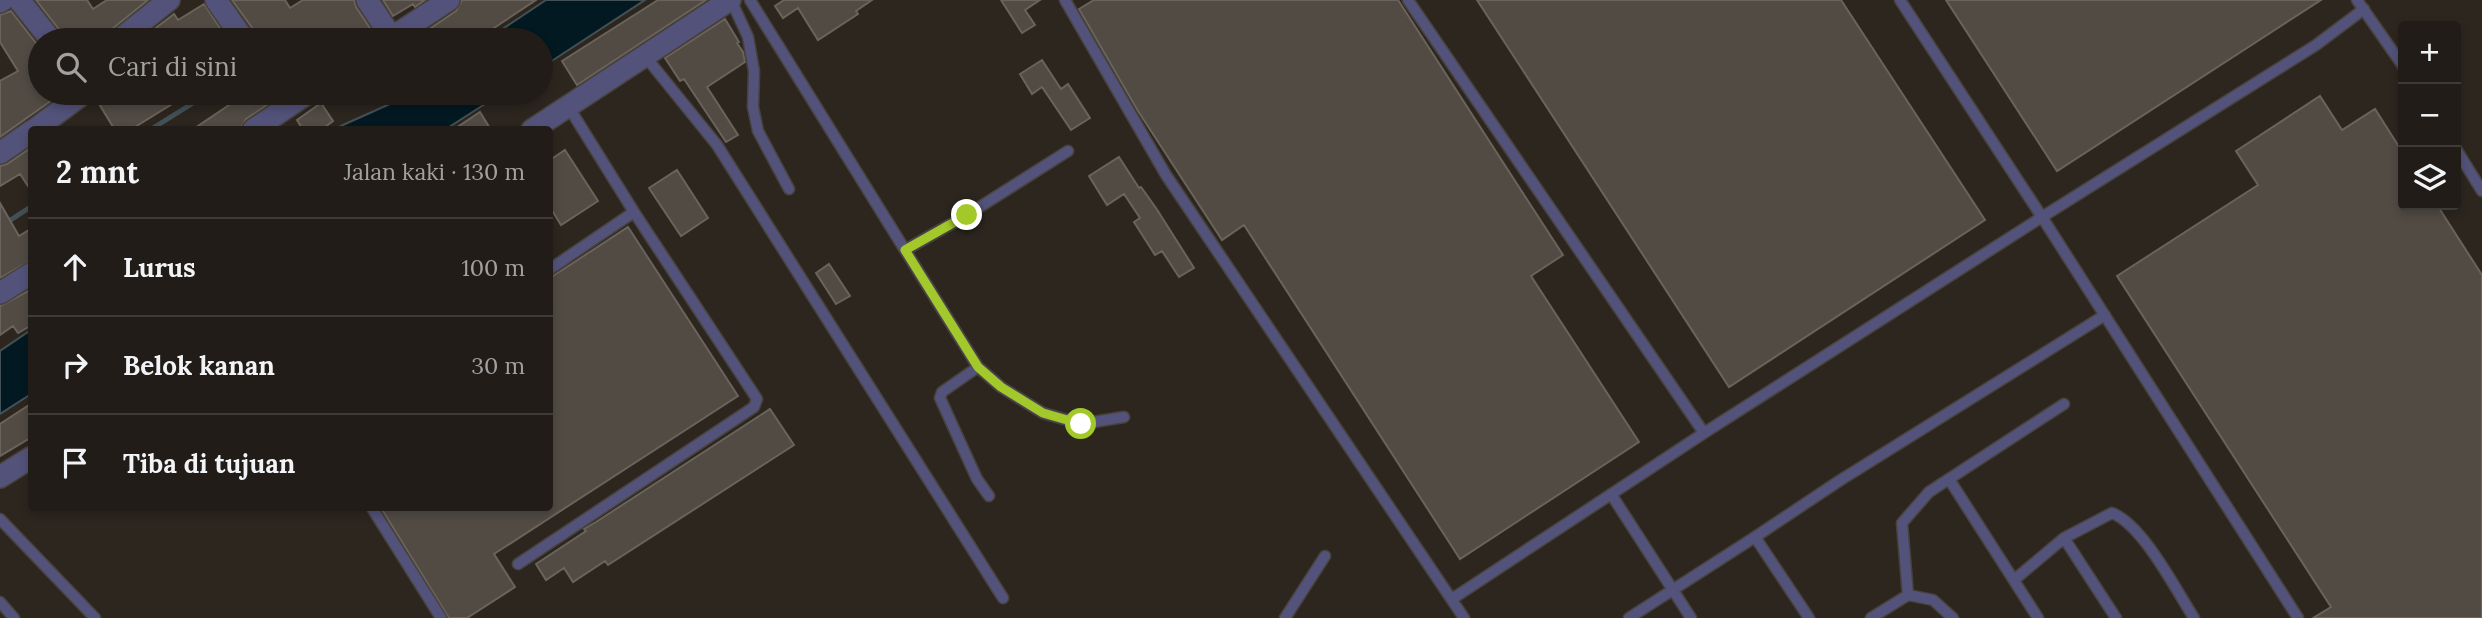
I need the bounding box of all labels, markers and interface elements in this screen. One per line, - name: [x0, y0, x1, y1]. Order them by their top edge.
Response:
- map controls: [2398, 21, 2461, 210]
- button: +: [2398, 21, 2461, 84]
- search box: [28, 28, 553, 105]
- icon: search: [52, 48, 90, 86]
- text: Cari di sini: [108, 50, 237, 83]
- button: −: [2398, 84, 2461, 147]
- button: layers: [2398, 147, 2461, 210]
- text: 2 mnt: [56, 153, 139, 191]
- text: Jalan kaki · 130 m: [344, 157, 525, 186]
- route end: [951, 199, 982, 230]
- icon: ahead: [56, 248, 94, 286]
- text: Lurus: [123, 251, 196, 284]
- text: 100 m: [461, 253, 525, 282]
- icon: right: [56, 346, 94, 384]
- text: Belok kanan: [123, 349, 275, 382]
- text: 30 m: [471, 351, 525, 380]
- route start: [1065, 408, 1096, 439]
- icon: arrive: [56, 444, 94, 482]
- text: Tiba di tujuan: [123, 447, 295, 480]

